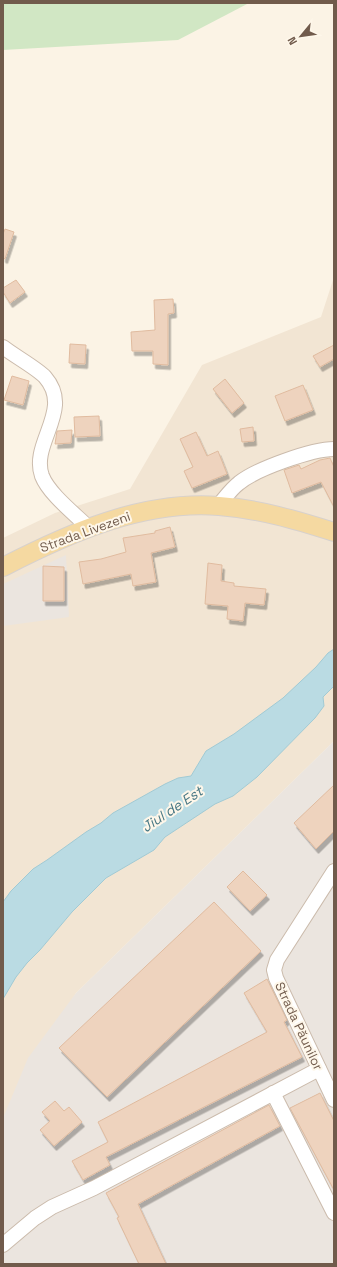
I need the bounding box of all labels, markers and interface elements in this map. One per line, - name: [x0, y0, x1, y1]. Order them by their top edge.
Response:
- north arrow: [281, 16, 321, 56]
- text: N: [284, 34, 300, 47]
- street label: Strada Livezeni: [37, 508, 133, 556]
- water label: Jiul de Est: [138, 781, 207, 836]
- street label: Strada Păunilor: [271, 979, 327, 1073]

